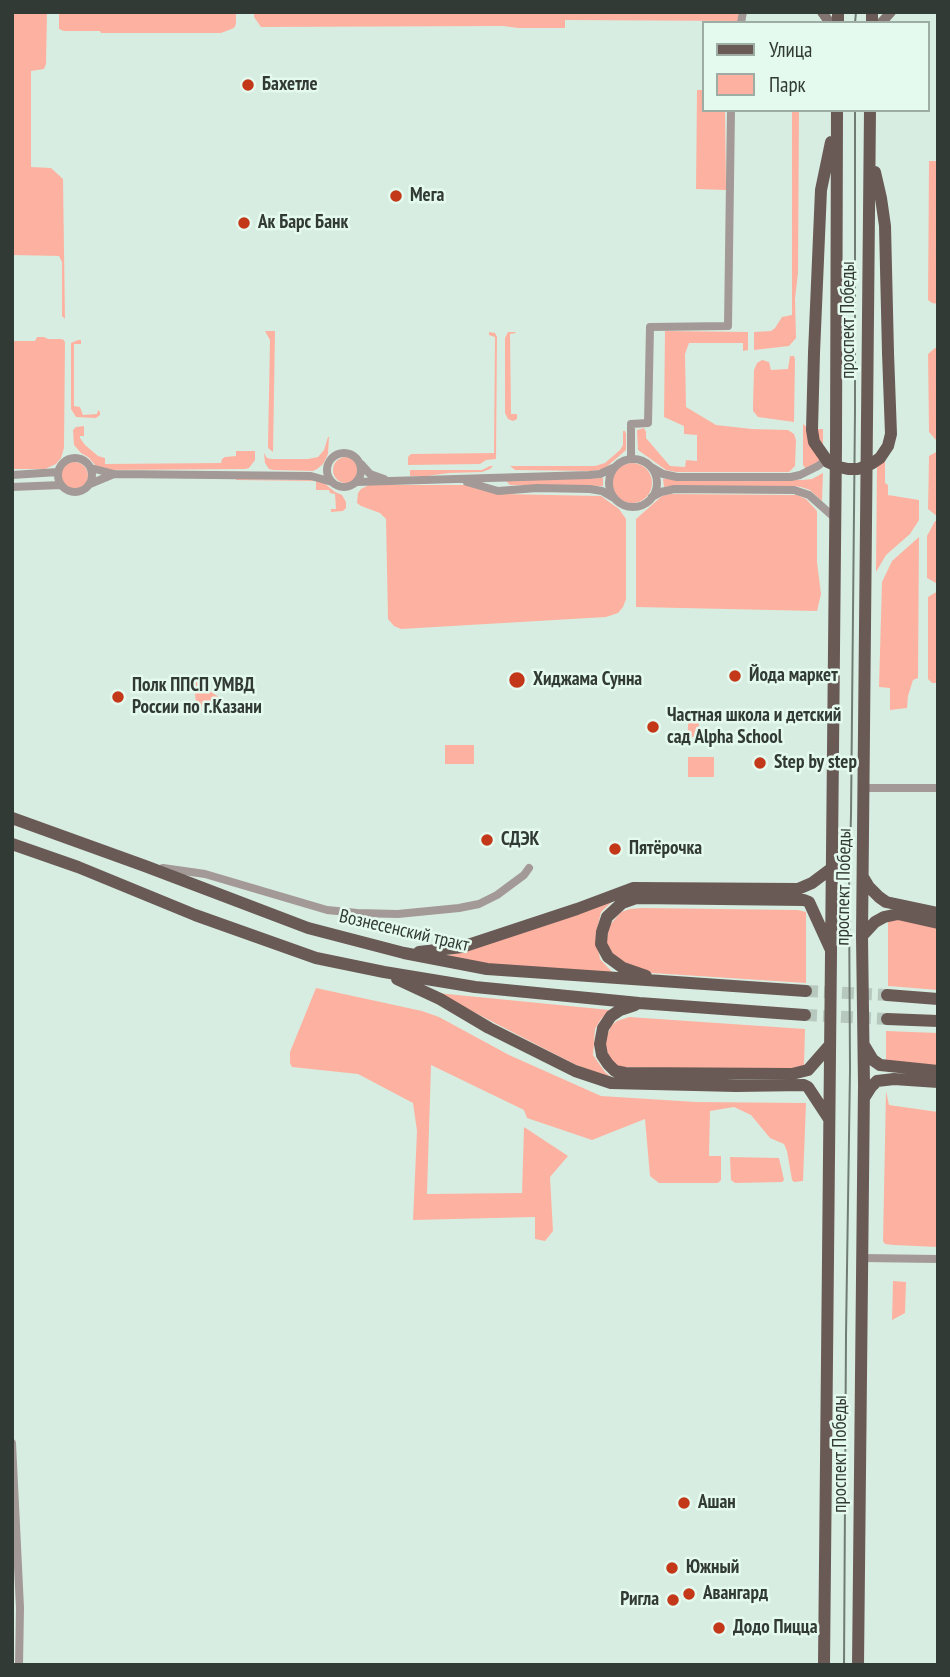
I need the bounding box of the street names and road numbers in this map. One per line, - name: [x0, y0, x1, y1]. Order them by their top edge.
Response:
- street label: проспект Победы: [838, 261, 860, 379]
- street label: проспект Победы: [832, 828, 856, 946]
- street label: Вознесенский тракт: [337, 905, 471, 957]
- street label: проспект Победы: [830, 1395, 852, 1513]

